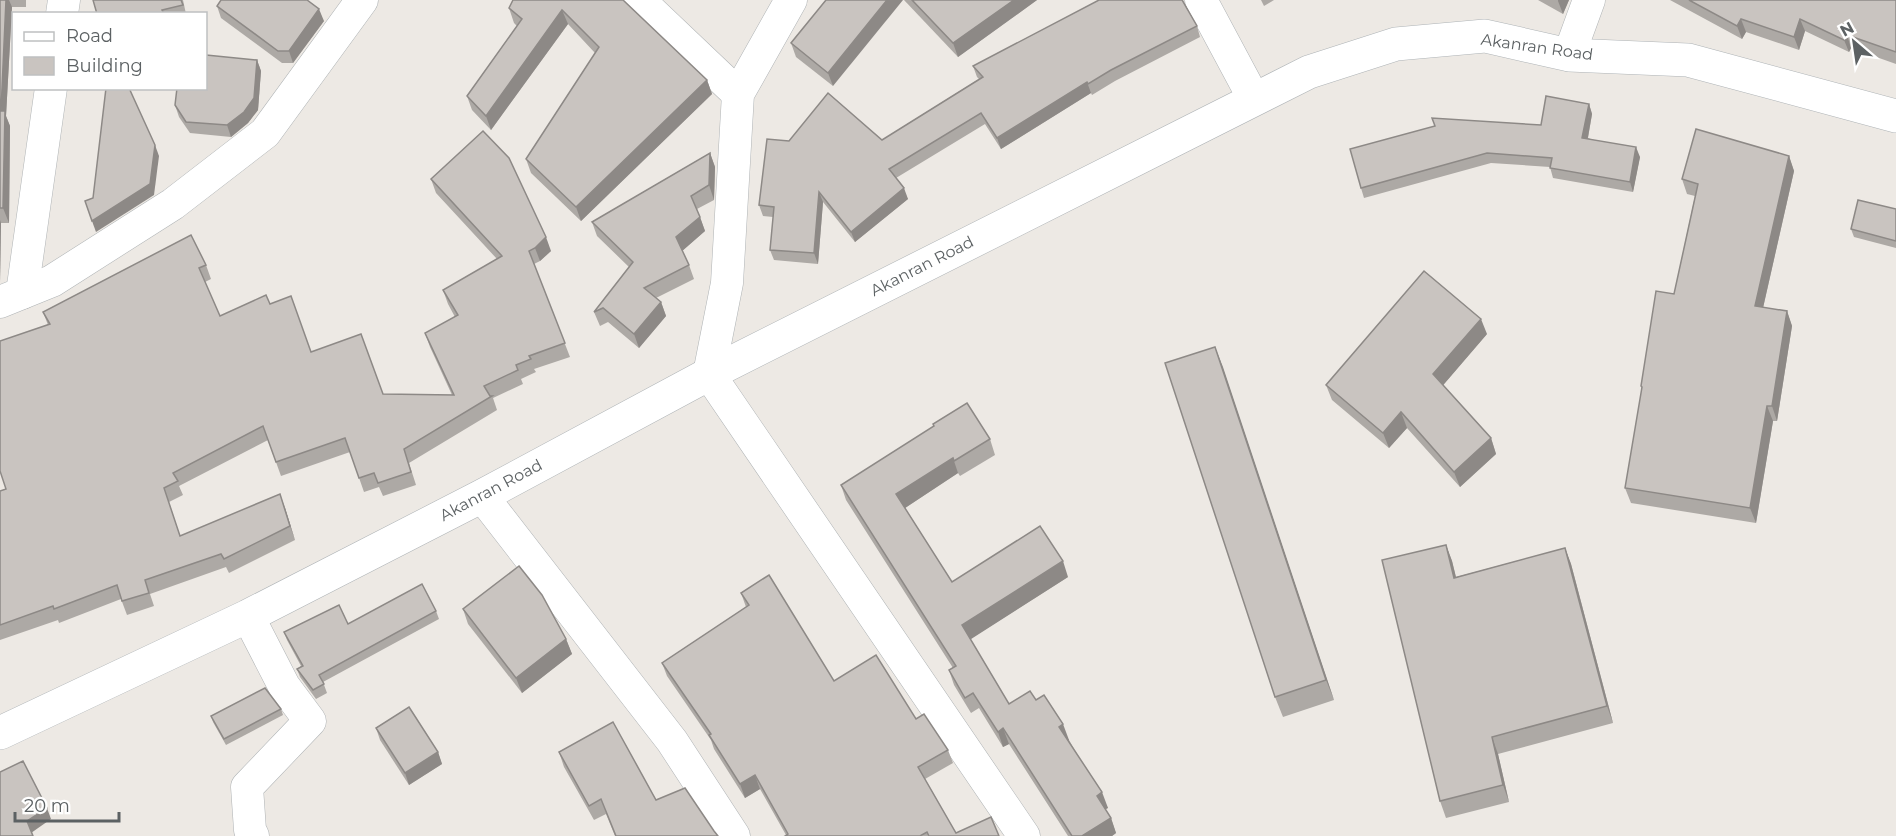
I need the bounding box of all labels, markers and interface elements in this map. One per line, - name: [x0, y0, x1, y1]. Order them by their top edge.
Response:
- legend: [12, 12, 207, 90]
- north arrow: [1824, 12, 1884, 72]
- text: N: [1837, 18, 1857, 41]
- text: Road: [66, 25, 113, 47]
- street label: Akanran Road: [1480, 30, 1594, 64]
- text: Building: [66, 55, 143, 77]
- street label: Akanran Road: [867, 232, 977, 300]
- street label: Akanran Road: [437, 455, 545, 525]
- scale bar: [15, 785, 118, 823]
- text: 20 m: [24, 795, 70, 817]

